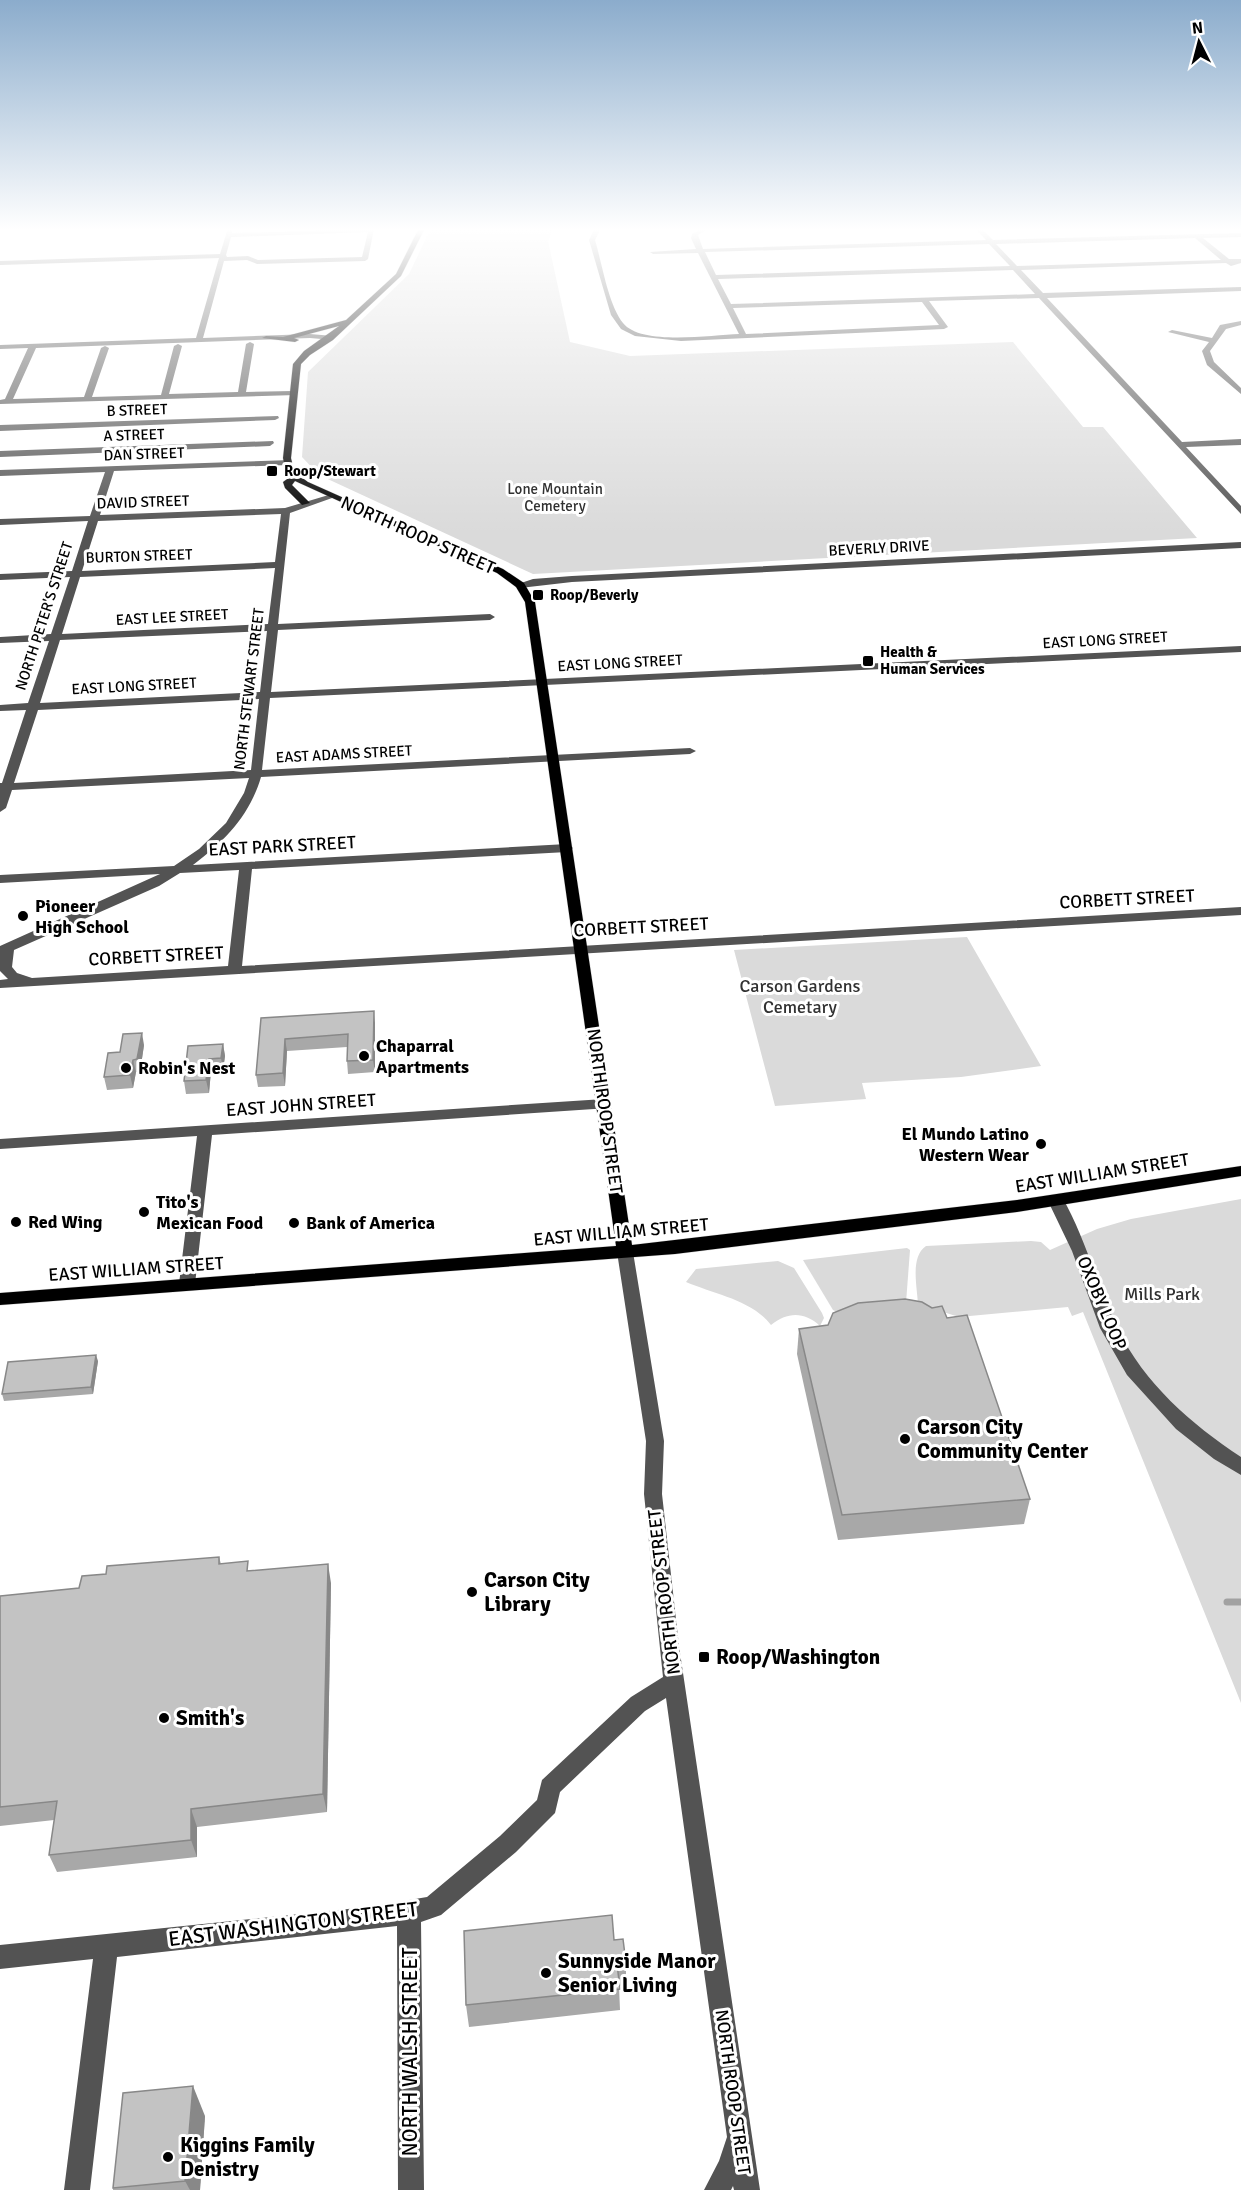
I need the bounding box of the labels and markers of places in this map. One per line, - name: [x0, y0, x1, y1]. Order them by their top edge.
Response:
- place label: Roop/Stewart: [284, 462, 376, 480]
- marker: Roop/Stewart: [265, 464, 279, 478]
- place label: Roop/Beverly: [550, 586, 639, 604]
- marker: Roop/Beverly: [531, 588, 545, 602]
- place label: Health & Human Services: [880, 643, 985, 678]
- marker: Health & Human Services: [861, 654, 875, 668]
- place label: Pioneer High School: [35, 895, 129, 938]
- marker: Pioneer High School: [16, 909, 30, 923]
- place label: Chaparral Apartments: [376, 1035, 469, 1078]
- marker: Chaparral Apartments: [357, 1049, 371, 1063]
- place label: Robin's Nest: [138, 1057, 236, 1079]
- marker: Robin's Nest: [119, 1061, 133, 1075]
- place label: El Mundo Latino Western Wear: [901, 1123, 1030, 1166]
- marker: El Mundo Latino Western Wear: [1034, 1137, 1048, 1151]
- place label: Tito's Mexican Food: [156, 1191, 264, 1234]
- marker: Tito's Mexican Food: [137, 1205, 151, 1219]
- place label: Red Wing: [28, 1211, 103, 1233]
- place label: Bank of America: [306, 1212, 435, 1234]
- marker: Red Wing: [9, 1215, 23, 1229]
- marker: Bank of America: [287, 1216, 301, 1230]
- place label: Carson City Community Center: [917, 1414, 1089, 1464]
- marker: Carson City Community Center: [898, 1432, 912, 1446]
- place label: Carson City Library: [484, 1567, 590, 1617]
- marker: Carson City Library: [465, 1585, 479, 1599]
- place label: Roop/Washington: [716, 1644, 880, 1670]
- marker: Roop/Washington: [697, 1650, 711, 1664]
- place label: Smith's: [176, 1705, 244, 1731]
- marker: Smith's: [157, 1711, 171, 1725]
- place label: Sunnyside Manor Senior Living: [558, 1948, 716, 1998]
- marker: Sunnyside Manor Senior Living: [539, 1966, 553, 1980]
- place label: Kiggins Family Denistry: [180, 2132, 315, 2182]
- marker: Kiggins Family Denistry: [161, 2150, 175, 2164]

